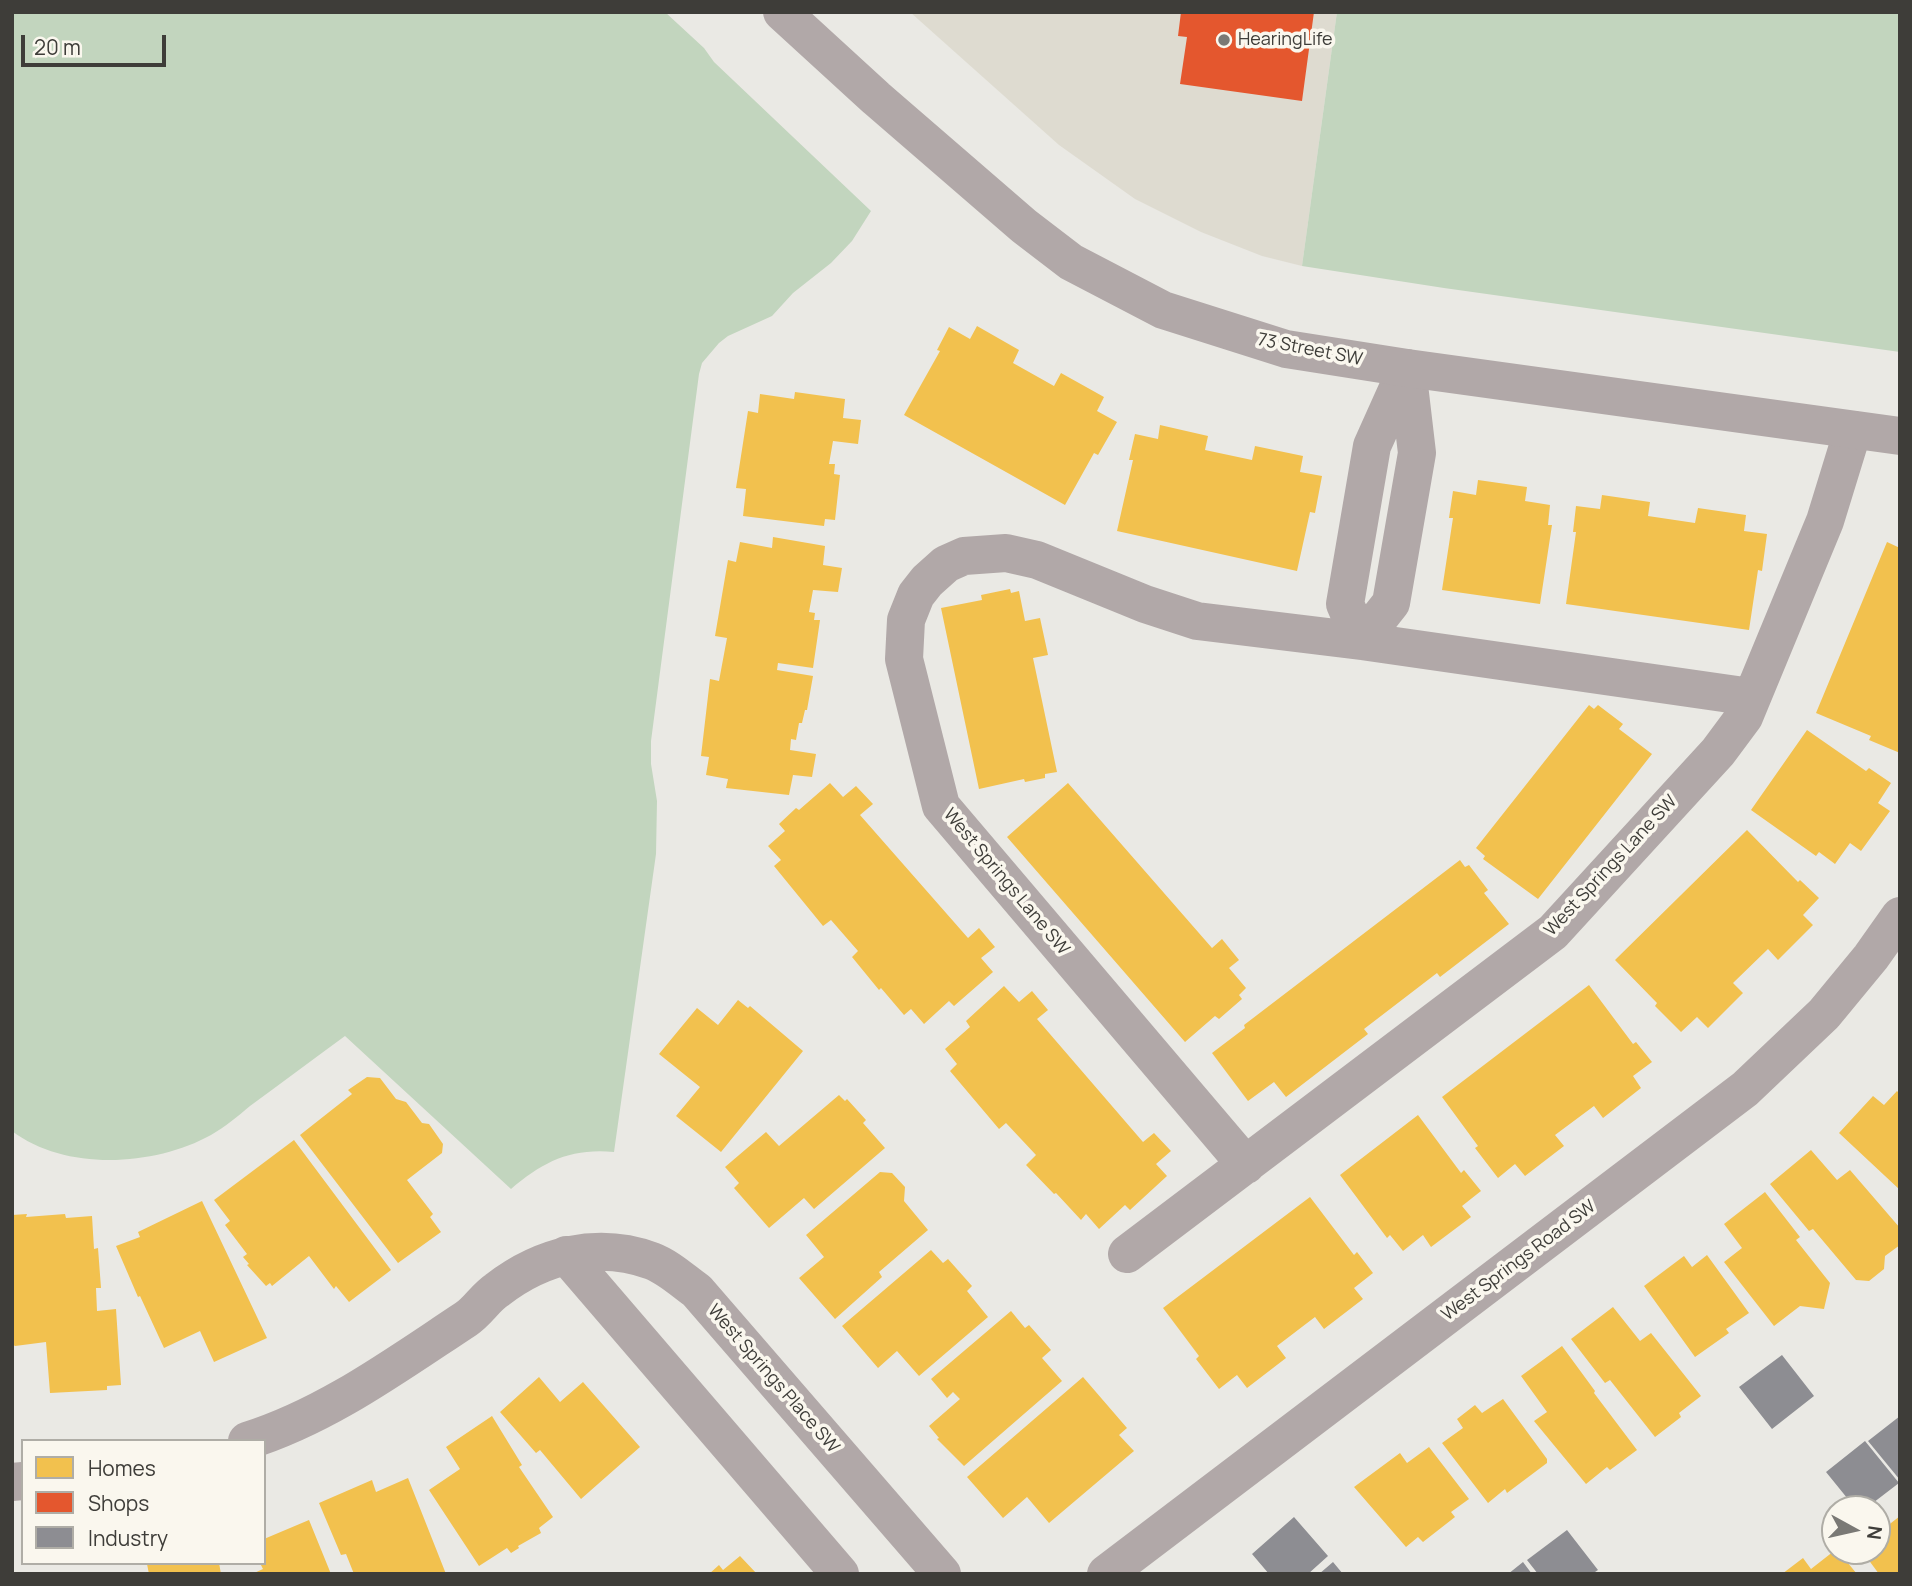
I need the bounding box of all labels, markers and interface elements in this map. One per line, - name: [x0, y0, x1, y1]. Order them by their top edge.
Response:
- scale bar: [24, 21, 170, 65]
- place label: HearingLife: [1238, 29, 1333, 51]
- marker: HearingLife: [1216, 32, 1232, 48]
- text: 20 m: [34, 33, 81, 61]
- street label: 73 Street SW: [1256, 329, 1364, 371]
- street label: West Springs Lane SW: [1540, 791, 1682, 941]
- street label: West Springs Lane SW: [938, 804, 1074, 960]
- street label: West Springs Road SW: [1438, 1196, 1600, 1326]
- street label: West Springs Place SW: [703, 1300, 843, 1458]
- legend: [21, 1439, 266, 1565]
- text: Homes: [88, 1454, 156, 1482]
- text: Shops: [88, 1489, 149, 1517]
- north arrow: [1821, 1495, 1891, 1565]
- text: Industry: [88, 1524, 168, 1552]
- text: N: [1861, 1524, 1889, 1541]

